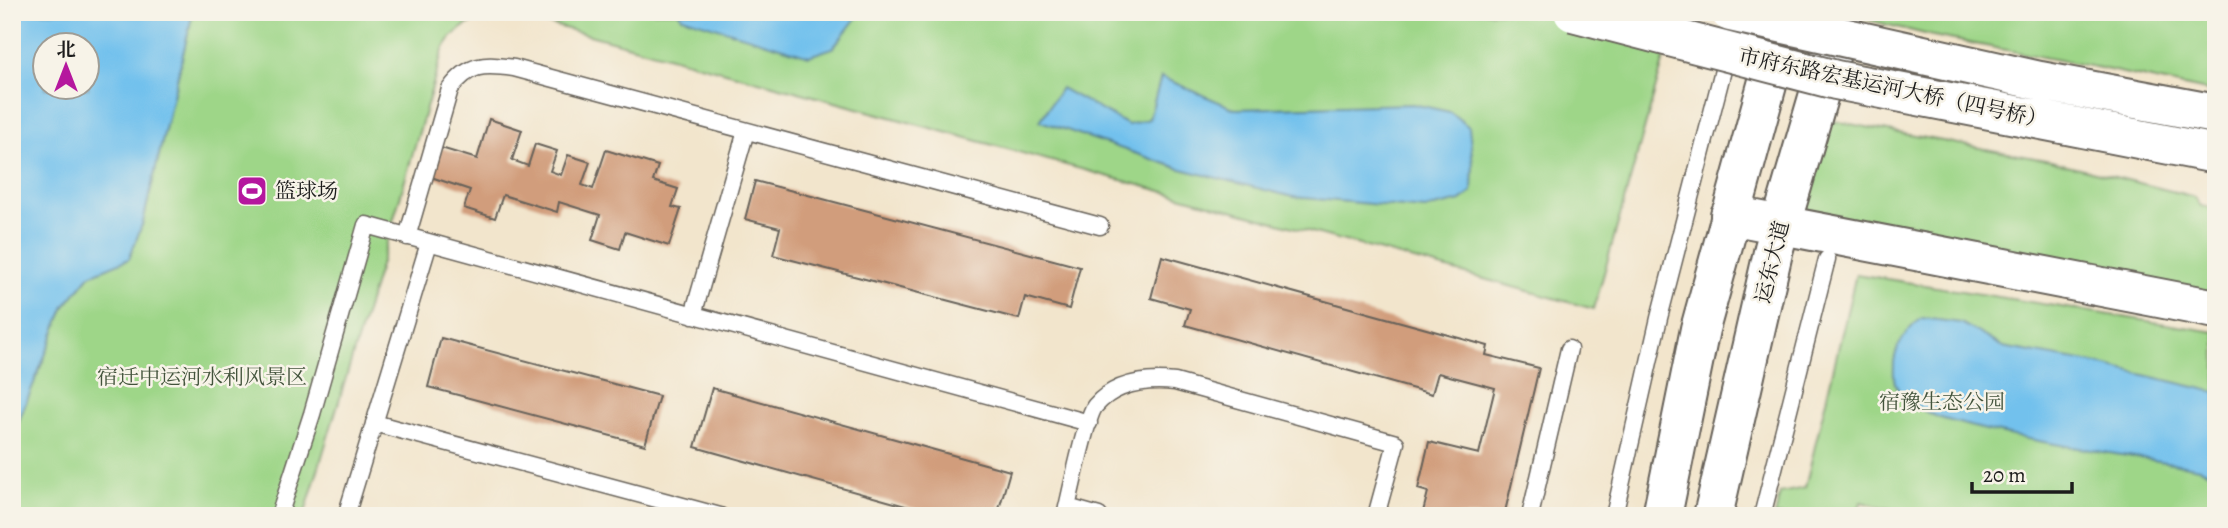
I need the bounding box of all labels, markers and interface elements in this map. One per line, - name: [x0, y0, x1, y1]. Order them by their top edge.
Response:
- north arrow: [32, 32, 102, 102]
- text: 北: [56, 37, 76, 63]
- street label: 市府东路宏基运河大桥（四号桥）: [1736, 42, 2050, 134]
- sports icon: 篮球场: [235, 174, 269, 208]
- place label: 篮球场: [275, 177, 338, 205]
- street label: 运东大道: [1748, 218, 1796, 306]
- park label: 宿迁中运河水利风景区: [97, 363, 307, 391]
- park label: 宿豫生态公园: [1879, 388, 2005, 416]
- scale bar: [1972, 451, 2072, 495]
- text: 20 m: [1983, 461, 2026, 489]

